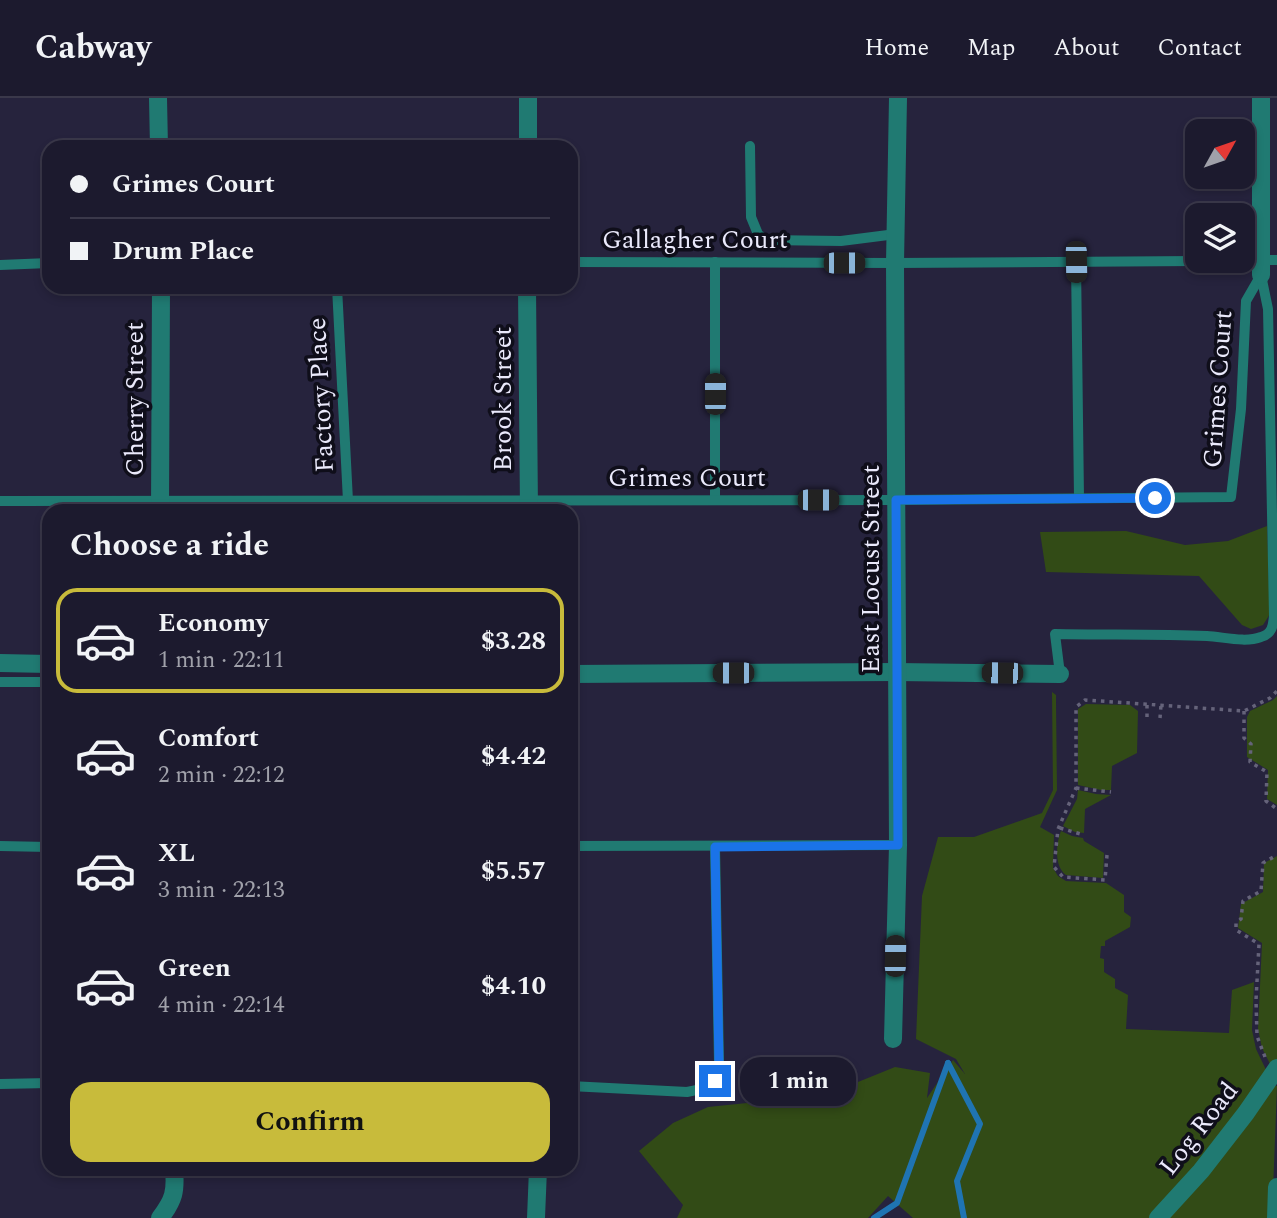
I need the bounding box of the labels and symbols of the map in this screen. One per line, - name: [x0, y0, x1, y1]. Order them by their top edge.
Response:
- north arrow: [1185, 119, 1255, 189]
- street label: Gallagher Court: [602, 220, 788, 260]
- car: [1066, 241, 1087, 283]
- car: [824, 253, 866, 274]
- street label: Grimes Court: [1193, 309, 1243, 469]
- street label: Factory Place: [297, 316, 345, 473]
- street label: Cherry Street: [115, 322, 155, 476]
- street label: Brook Street: [483, 327, 523, 471]
- car: [705, 373, 726, 415]
- street label: Grimes Court: [608, 458, 766, 498]
- street label: East Locust Street: [851, 465, 891, 673]
- route start: [1139, 482, 1171, 514]
- car: [798, 490, 840, 511]
- car: [981, 662, 1024, 684]
- car: [713, 663, 755, 684]
- car: [885, 935, 906, 977]
- callout: 1 min: [740, 1056, 855, 1105]
- route end: [699, 1065, 731, 1097]
- street label: Log Road: [1149, 1073, 1248, 1184]

